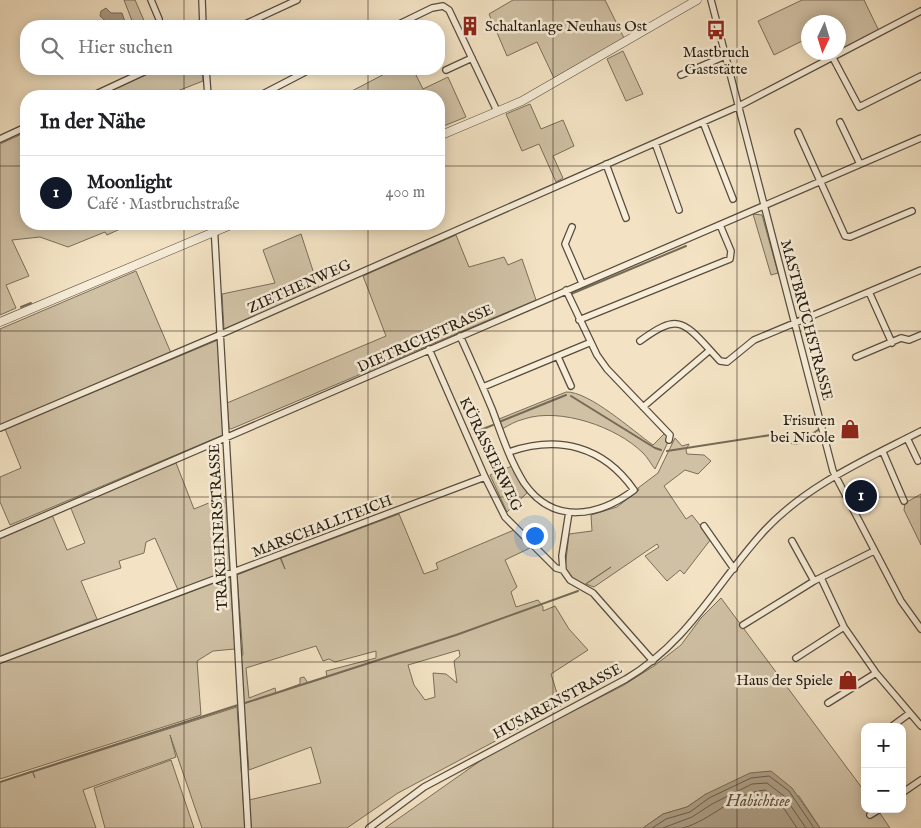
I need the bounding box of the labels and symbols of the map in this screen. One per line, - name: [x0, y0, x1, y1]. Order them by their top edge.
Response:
- building icon: Schaltanlage Neuhaus Ost: [459, 15, 481, 37]
- north arrow: [801, 15, 846, 60]
- place label: Schaltanlage Neuhaus Ost: [485, 17, 647, 36]
- bus stop icon: Mastbruch Gaststätte: [705, 19, 727, 41]
- place label: Mastbruch Gaststätte: [683, 43, 749, 79]
- street label: MASTBRUCHSTRASSE: [776, 238, 837, 403]
- street label: ZIETHENWEG: [245, 255, 354, 318]
- street label: DIETRICHSTRASSE: [354, 300, 496, 377]
- street label: KÜRASSIERWEG: [455, 394, 526, 514]
- place label: Frisuren bei Nicole: [771, 411, 835, 447]
- shop icon: Frisuren bei Nicole: [839, 418, 861, 440]
- street label: TRAKEHNERSTRASSE: [205, 443, 232, 611]
- pin: 1: [845, 477, 877, 515]
- street label: MARSCHALLTEICH: [249, 491, 395, 562]
- your location: [522, 523, 548, 549]
- street label: HUSARENSTRASSE: [489, 659, 625, 744]
- shop icon: Haus der Spiele: [837, 669, 859, 691]
- place label: Haus der Spiele: [736, 671, 833, 690]
- water label: Habichtsee: [725, 792, 790, 812]

